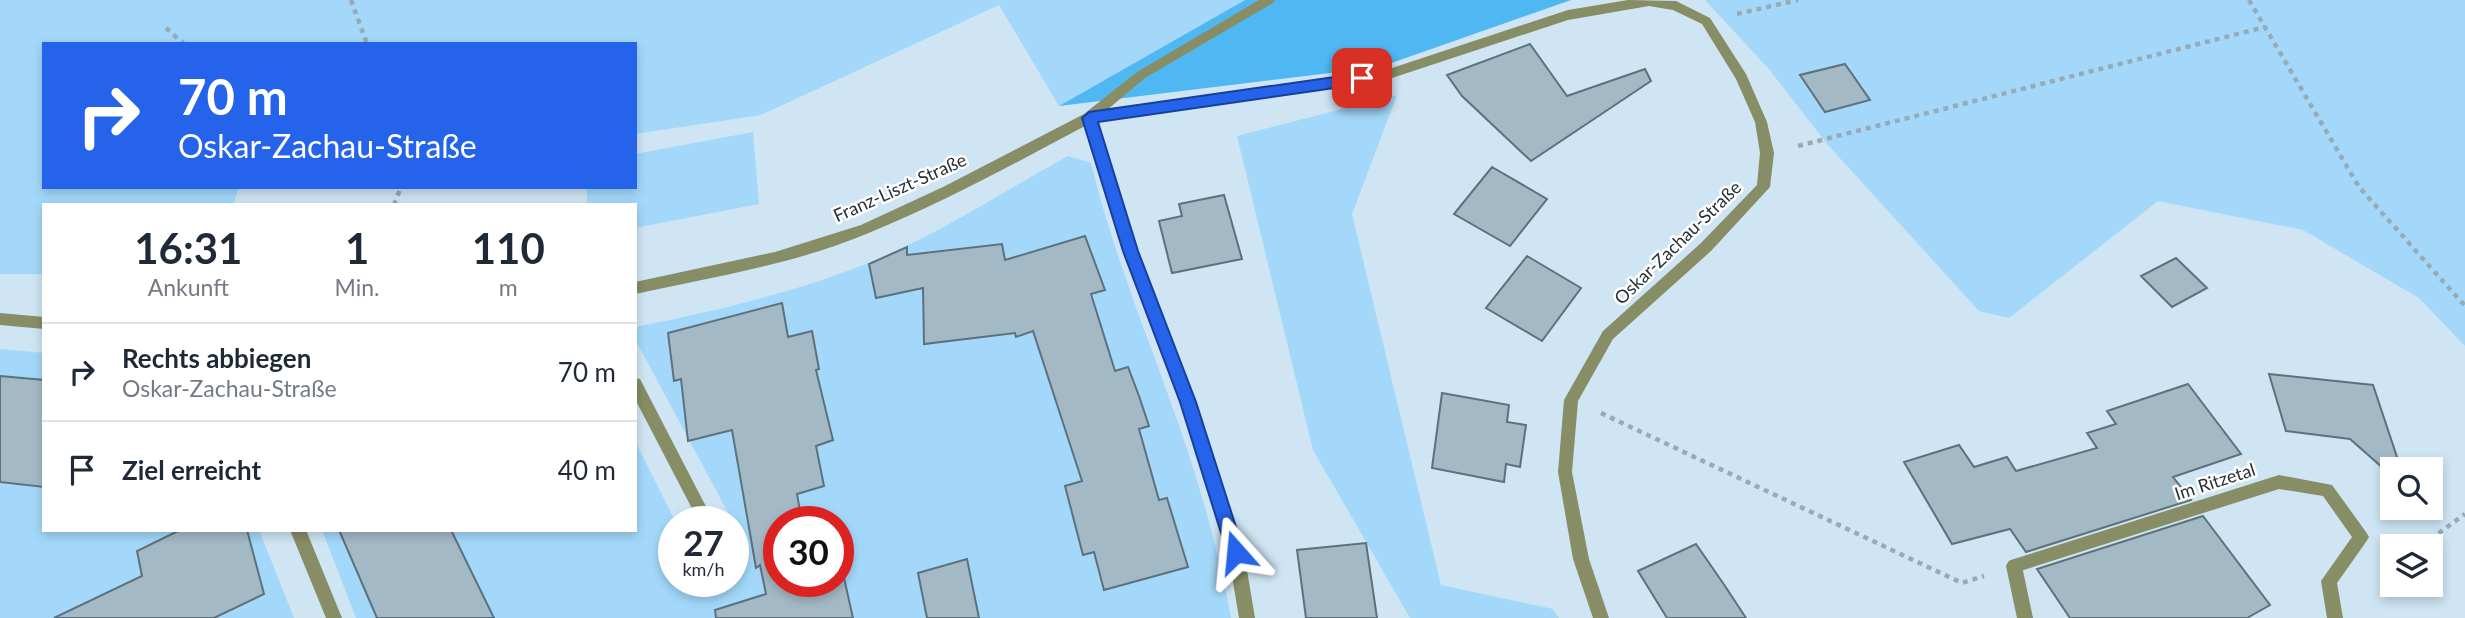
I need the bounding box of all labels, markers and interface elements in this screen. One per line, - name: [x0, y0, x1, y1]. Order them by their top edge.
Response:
- pin: [1332, 48, 1392, 108]
- icon: arrive: [1343, 59, 1381, 97]
- text: 70 m: [178, 67, 288, 125]
- icon: right: [63, 70, 154, 161]
- text: Oskar-Zachau-Straße: [178, 126, 477, 165]
- street label: Franz-Liszt-Straße: [830, 148, 970, 226]
- street label: Oskar-Zachau-Straße: [1609, 176, 1745, 309]
- text: 16:31: [134, 223, 242, 273]
- text: 1: [345, 223, 369, 273]
- text: 110: [472, 223, 545, 273]
- text: Ankunft: [148, 273, 229, 301]
- text: Min.: [335, 273, 380, 301]
- text: m: [499, 273, 518, 301]
- text: Rechts abbiegen: [122, 342, 311, 374]
- icon: right: [63, 353, 101, 391]
- text: 70 m: [558, 356, 616, 388]
- text: Oskar-Zachau-Straße: [122, 374, 337, 402]
- icon: arrive: [63, 451, 101, 489]
- text: Ziel erreicht: [122, 454, 261, 486]
- text: 40 m: [558, 454, 616, 486]
- map controls: [2380, 457, 2443, 597]
- button: search: [2380, 457, 2443, 520]
- street label: Im Ritzetal: [2172, 458, 2258, 504]
- speed limit sign: 30: [763, 506, 854, 597]
- position arrow: [1199, 515, 1273, 589]
- text: 27: [683, 521, 724, 563]
- button: layers: [2380, 534, 2443, 597]
- text: km/h: [682, 558, 725, 580]

